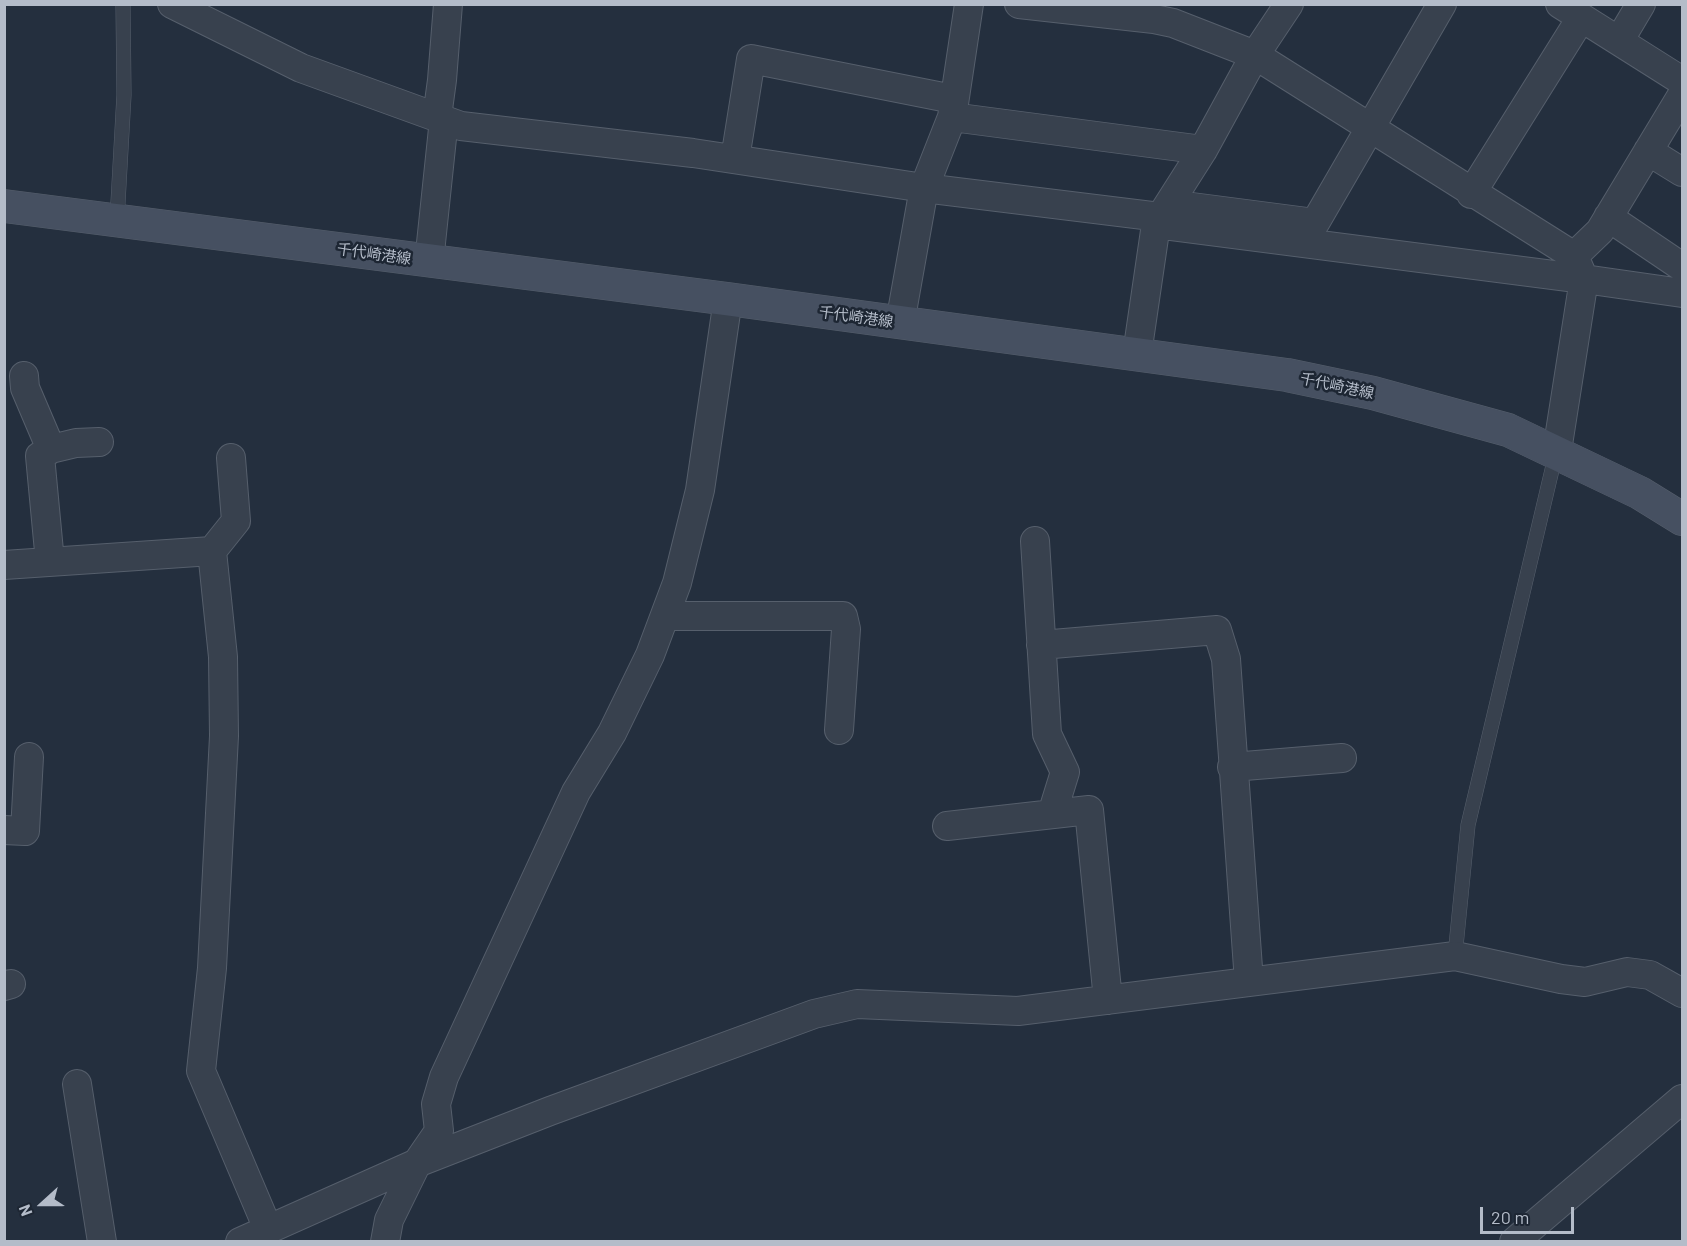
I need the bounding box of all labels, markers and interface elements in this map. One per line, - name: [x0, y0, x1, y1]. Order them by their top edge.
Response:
- street label: 千代崎港線: [336, 240, 412, 268]
- street label: 千代崎港線: [818, 303, 894, 331]
- street label: 千代崎港線: [1298, 369, 1376, 403]
- north arrow: [12, 1174, 72, 1234]
- scale bar: [1483, 1195, 1578, 1233]
- text: N: [14, 1202, 36, 1219]
- text: 20 m: [1491, 1206, 1529, 1228]

